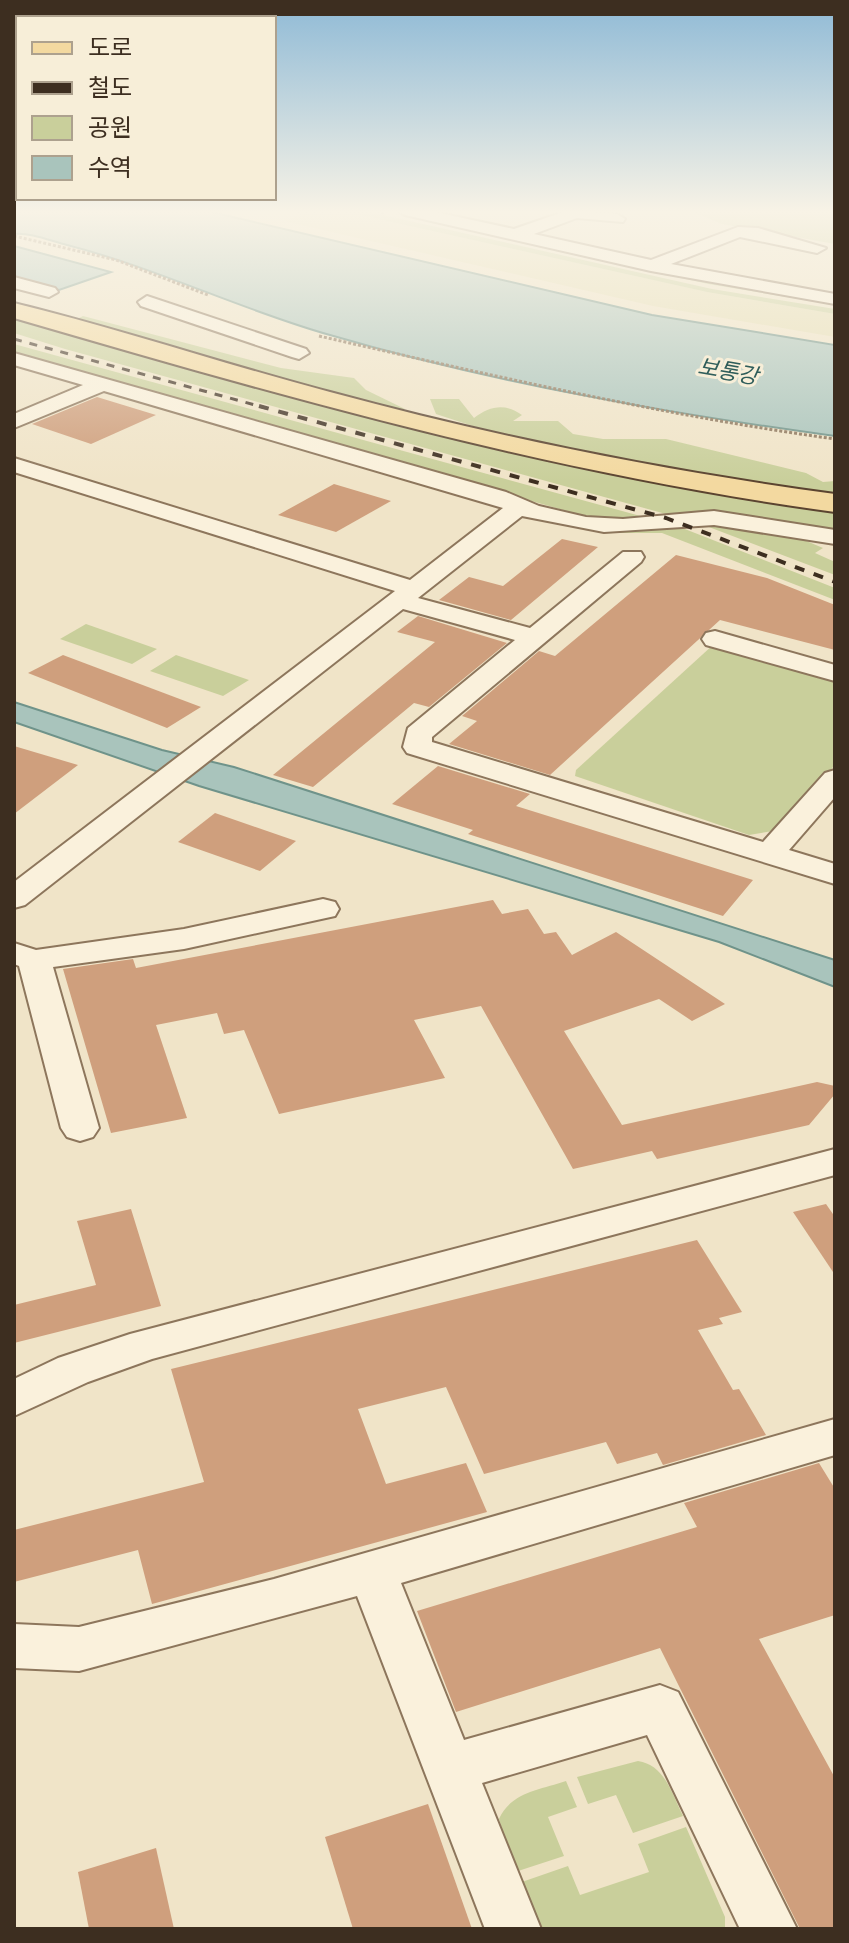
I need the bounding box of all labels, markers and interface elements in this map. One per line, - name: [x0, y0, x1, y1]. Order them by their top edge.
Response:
- legend: [16, 16, 276, 200]
- text: 도로: [88, 31, 132, 64]
- text: 철도: [88, 71, 132, 104]
- text: 공원: [88, 111, 132, 144]
- text: 수역: [88, 151, 132, 184]
- water label: 보통강: [695, 351, 763, 392]

